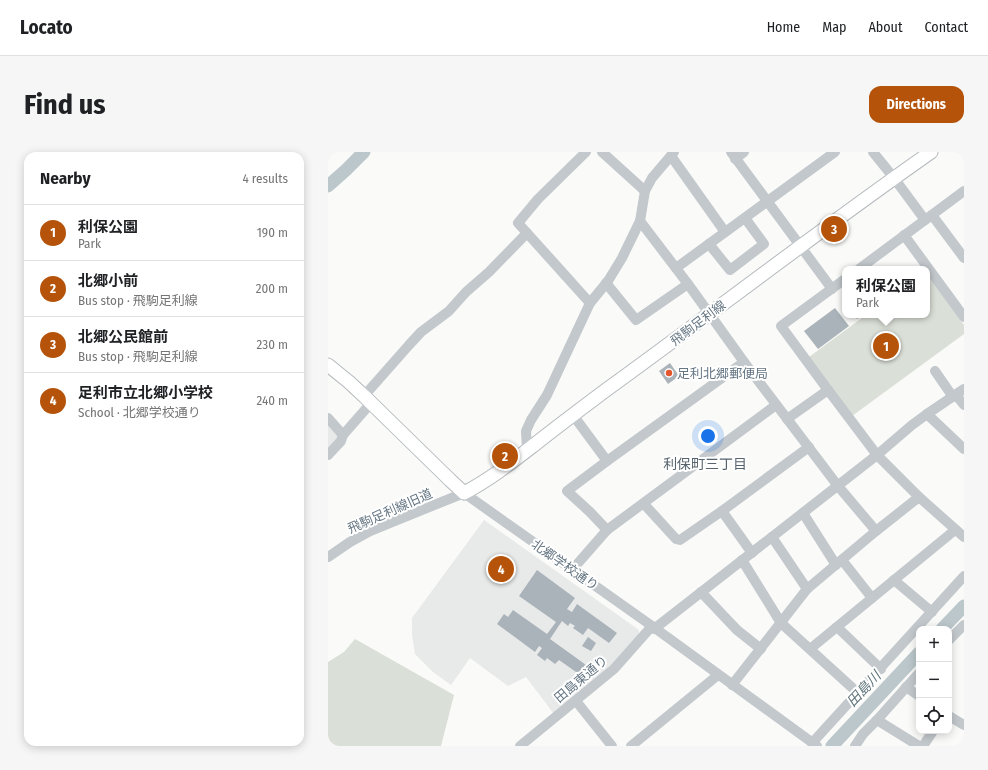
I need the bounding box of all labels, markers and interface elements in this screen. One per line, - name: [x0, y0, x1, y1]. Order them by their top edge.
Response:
- text: Locato: [20, 16, 73, 39]
- text: Home: [767, 19, 800, 36]
- text: Map: [822, 19, 846, 36]
- text: About: [868, 19, 903, 36]
- text: Contact: [925, 19, 968, 36]
- button: Directions: [869, 86, 964, 123]
- text: Find us: [24, 88, 106, 121]
- text: Nearby: [40, 168, 91, 189]
- text: 4 results: [242, 171, 288, 186]
- pin: 3: [821, 214, 847, 244]
- text: 利保公園: [78, 218, 138, 236]
- text: 1: [50, 225, 56, 240]
- text: 190 m: [257, 225, 288, 240]
- text: Park: [78, 236, 101, 251]
- popup: [842, 266, 930, 318]
- text: 北郷小前: [78, 272, 138, 290]
- text: 利保公園: [856, 277, 916, 295]
- text: 2: [50, 281, 56, 296]
- text: 200 m: [256, 281, 288, 296]
- text: Bus stop · 飛駒足利線: [78, 293, 198, 308]
- text: Park: [856, 295, 879, 310]
- street label: 飛駒足利線: [668, 297, 728, 349]
- text: 北郷公民館前: [78, 328, 168, 346]
- pin: 1: [873, 331, 899, 361]
- text: 3: [50, 337, 56, 352]
- text: 230 m: [257, 337, 288, 352]
- text: Bus stop · 飛駒足利線: [78, 349, 198, 364]
- place label: 足利北郷郵便局: [677, 366, 768, 381]
- marker: 足利北郷郵便局: [664, 368, 674, 378]
- text: 足利市立北郷小学校: [78, 384, 213, 402]
- text: 4: [50, 393, 56, 408]
- text: 240 m: [256, 393, 288, 408]
- text: School · 北郷学校通り: [78, 405, 201, 420]
- your location: [698, 426, 718, 446]
- pin: 2: [492, 441, 518, 471]
- district label: 利保町三丁目: [663, 456, 747, 473]
- street label: 飛駒足利線旧道: [345, 486, 435, 536]
- street label: 北郷学校通り: [529, 536, 601, 594]
- pin: 4: [488, 554, 514, 584]
- map controls: [916, 626, 952, 734]
- button: +: [916, 626, 952, 662]
- street label: 田島東通り: [551, 652, 611, 706]
- button: −: [916, 662, 952, 698]
- water label: 田島川: [843, 666, 886, 710]
- button: locate: [916, 698, 952, 734]

